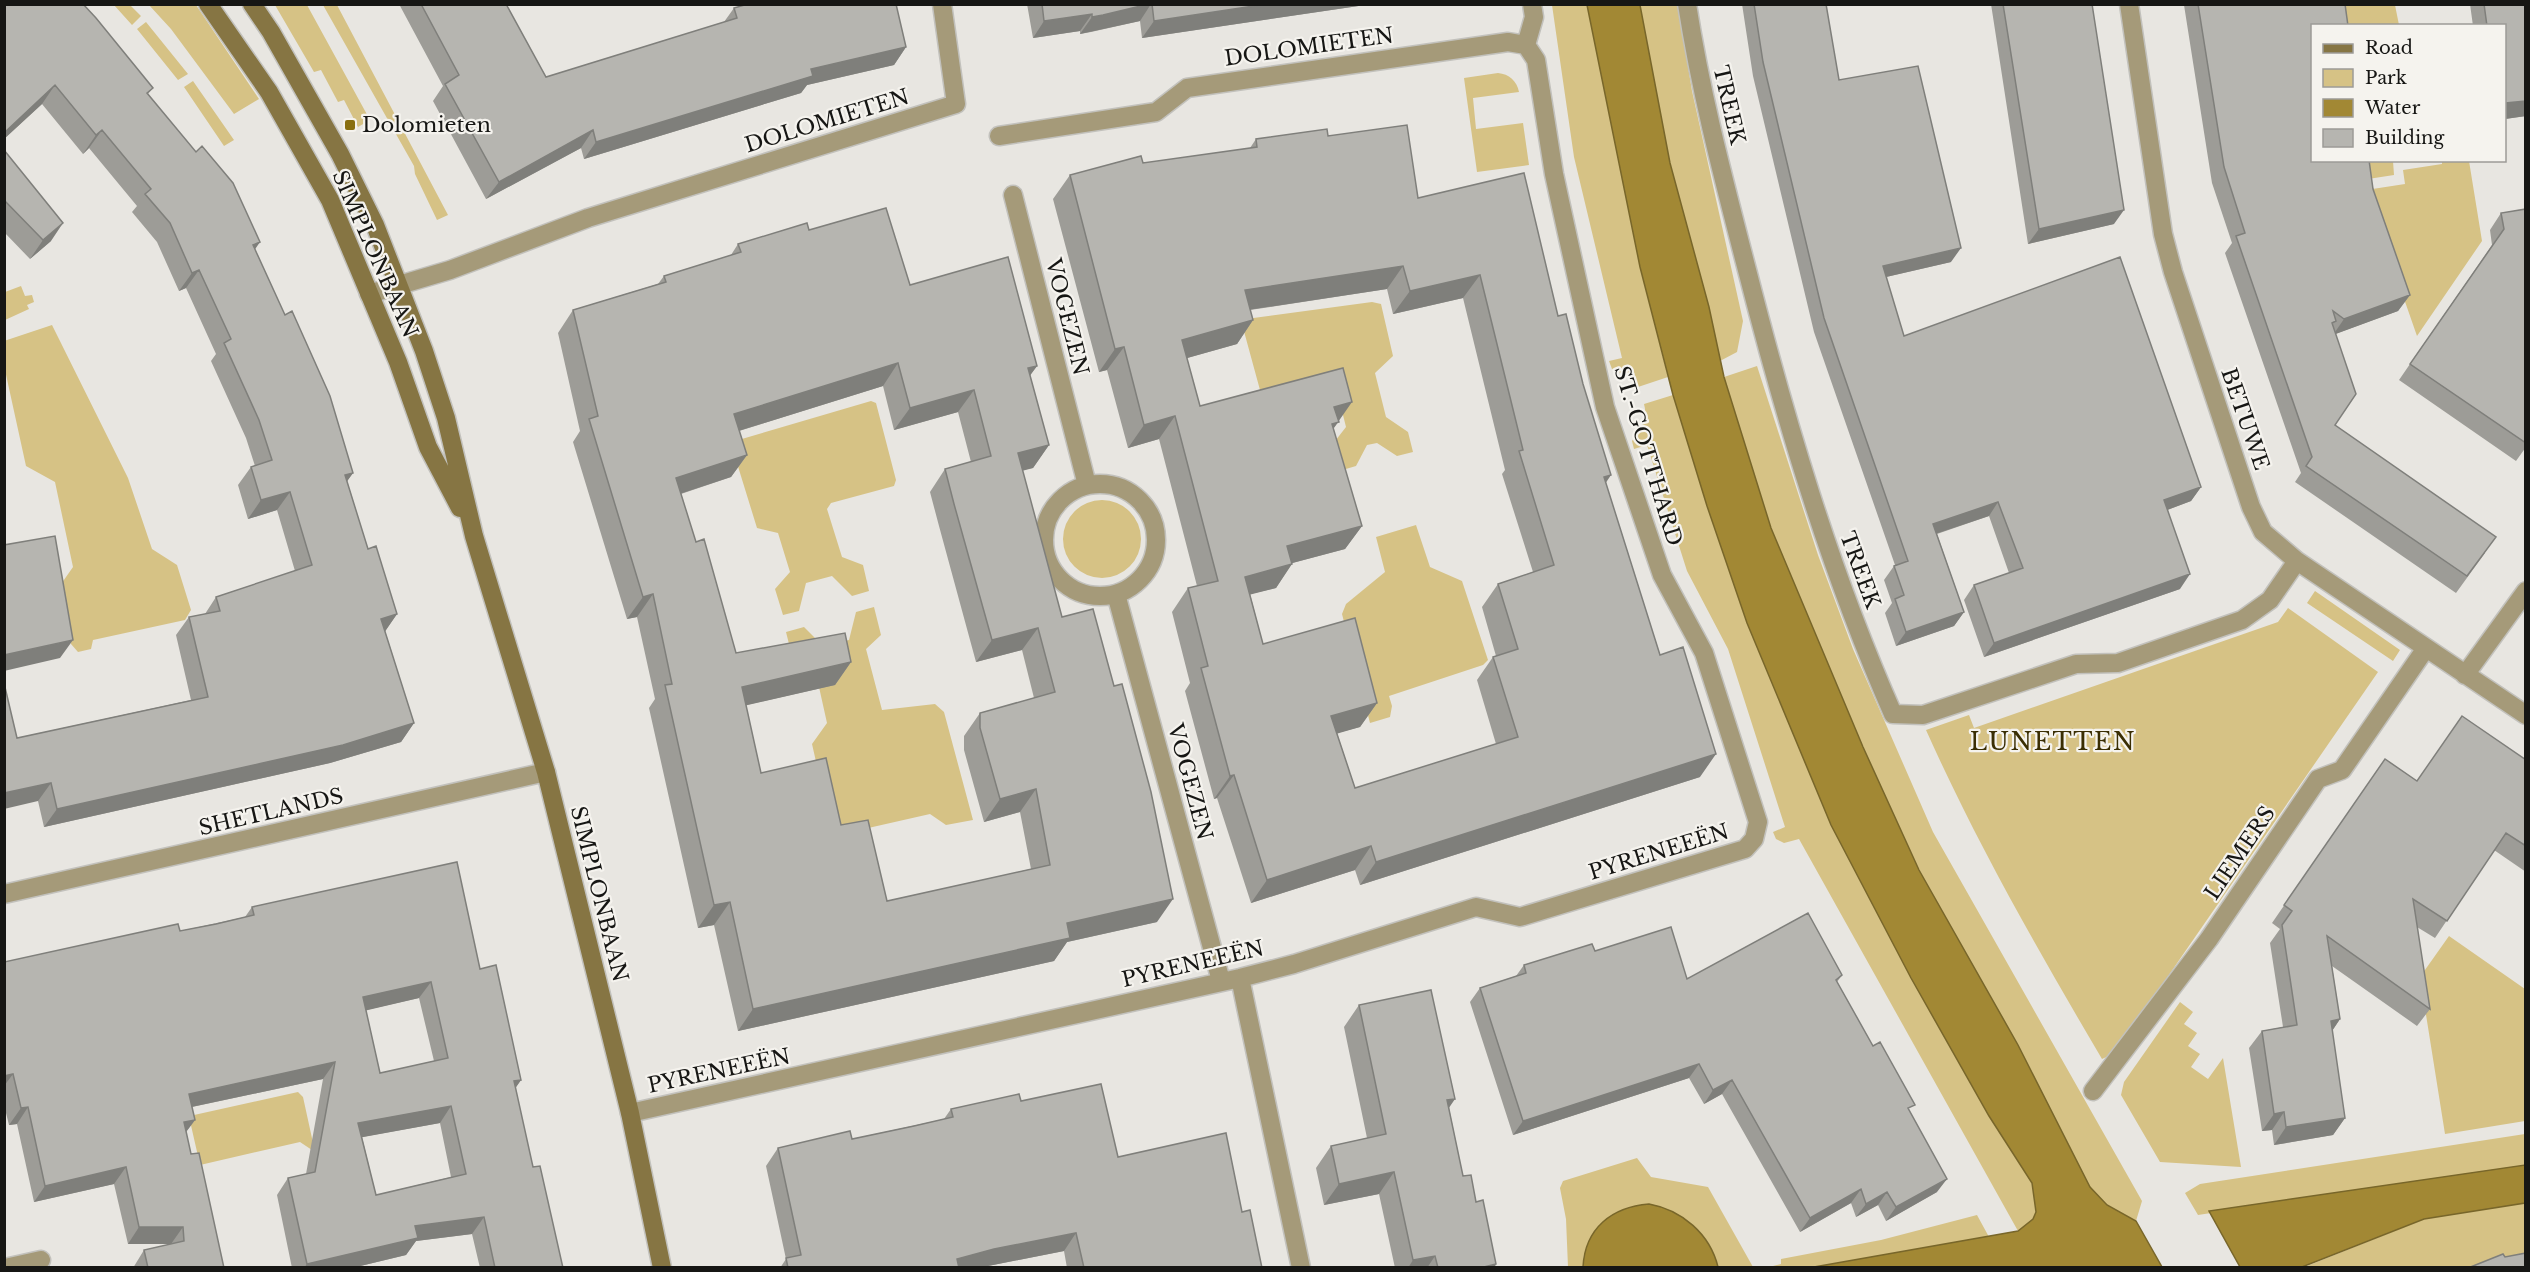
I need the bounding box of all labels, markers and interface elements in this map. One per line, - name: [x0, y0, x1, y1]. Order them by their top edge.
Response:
- street label: DOLOMIETEN: [1223, 22, 1395, 72]
- legend: [2311, 24, 2506, 162]
- text: Road: [2365, 37, 2413, 59]
- street label: TREEK: [1707, 63, 1751, 148]
- text: Park: [2365, 67, 2407, 89]
- street label: DOLOMIETEN: [742, 84, 913, 158]
- text: Water: [2364, 97, 2421, 119]
- place label: Dolomieten: [362, 112, 491, 138]
- marker: Dolomieten: [343, 118, 357, 132]
- text: Building: [2365, 127, 2444, 149]
- street label: SIMPLONBAAN: [326, 166, 424, 342]
- street label: VOGEZEN: [1040, 255, 1094, 378]
- street label: ST.-GOTTHARD: [1608, 363, 1688, 549]
- street label: BETUWE: [2215, 365, 2275, 473]
- street label: TREEK: [1834, 528, 1886, 613]
- street label: VOGEZEN: [1162, 720, 1218, 843]
- district label: LUNETTEN: [1970, 727, 2136, 756]
- street label: SHETLANDS: [196, 783, 346, 841]
- street label: LIEMERS: [2199, 801, 2281, 905]
- street label: SIMPLONBAAN: [565, 803, 633, 985]
- street label: PYRENEEËN: [1586, 818, 1732, 886]
- street label: PYRENEEËN: [1119, 935, 1267, 993]
- street label: PYRENEEËN: [645, 1043, 793, 1099]

